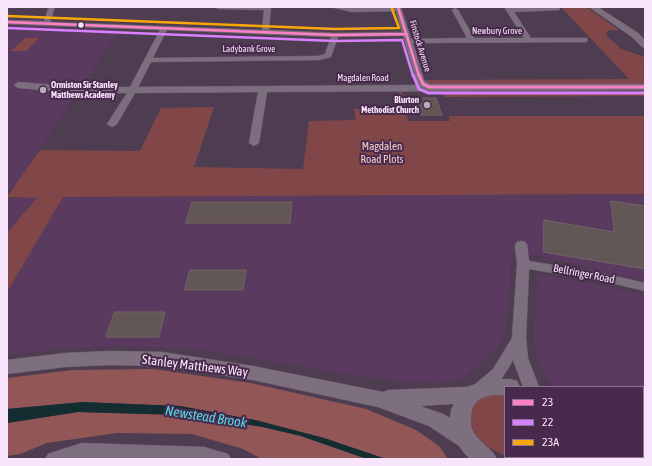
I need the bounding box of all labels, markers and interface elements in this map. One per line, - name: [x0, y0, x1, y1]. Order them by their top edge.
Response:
- street label: Finstock Avenue: [407, 19, 433, 73]
- unlabelled marker: [76, 20, 86, 30]
- street label: Newbury Grove: [472, 26, 522, 36]
- street label: Ladybank Grove: [223, 44, 275, 54]
- street label: Magdalen Road: [337, 73, 389, 83]
- place label: Ormiston Sir Stanley Matthews Academy: [51, 80, 118, 101]
- marker: Ormiston Sir Stanley Matthews Academy: [38, 85, 48, 95]
- place label: Blurton Methodist Church: [361, 95, 419, 116]
- marker: Blurton Methodist Church: [422, 100, 432, 110]
- park label: Magdalen Road Plots: [361, 140, 403, 166]
- street label: Bellringer Road: [552, 262, 616, 286]
- street label: Stanley Matthews Way: [141, 352, 249, 380]
- legend: [504, 386, 644, 458]
- text: 23: [542, 395, 553, 409]
- water label: Newstead Brook: [164, 402, 248, 432]
- text: 22: [542, 415, 553, 429]
- text: 23A: [542, 435, 559, 449]

